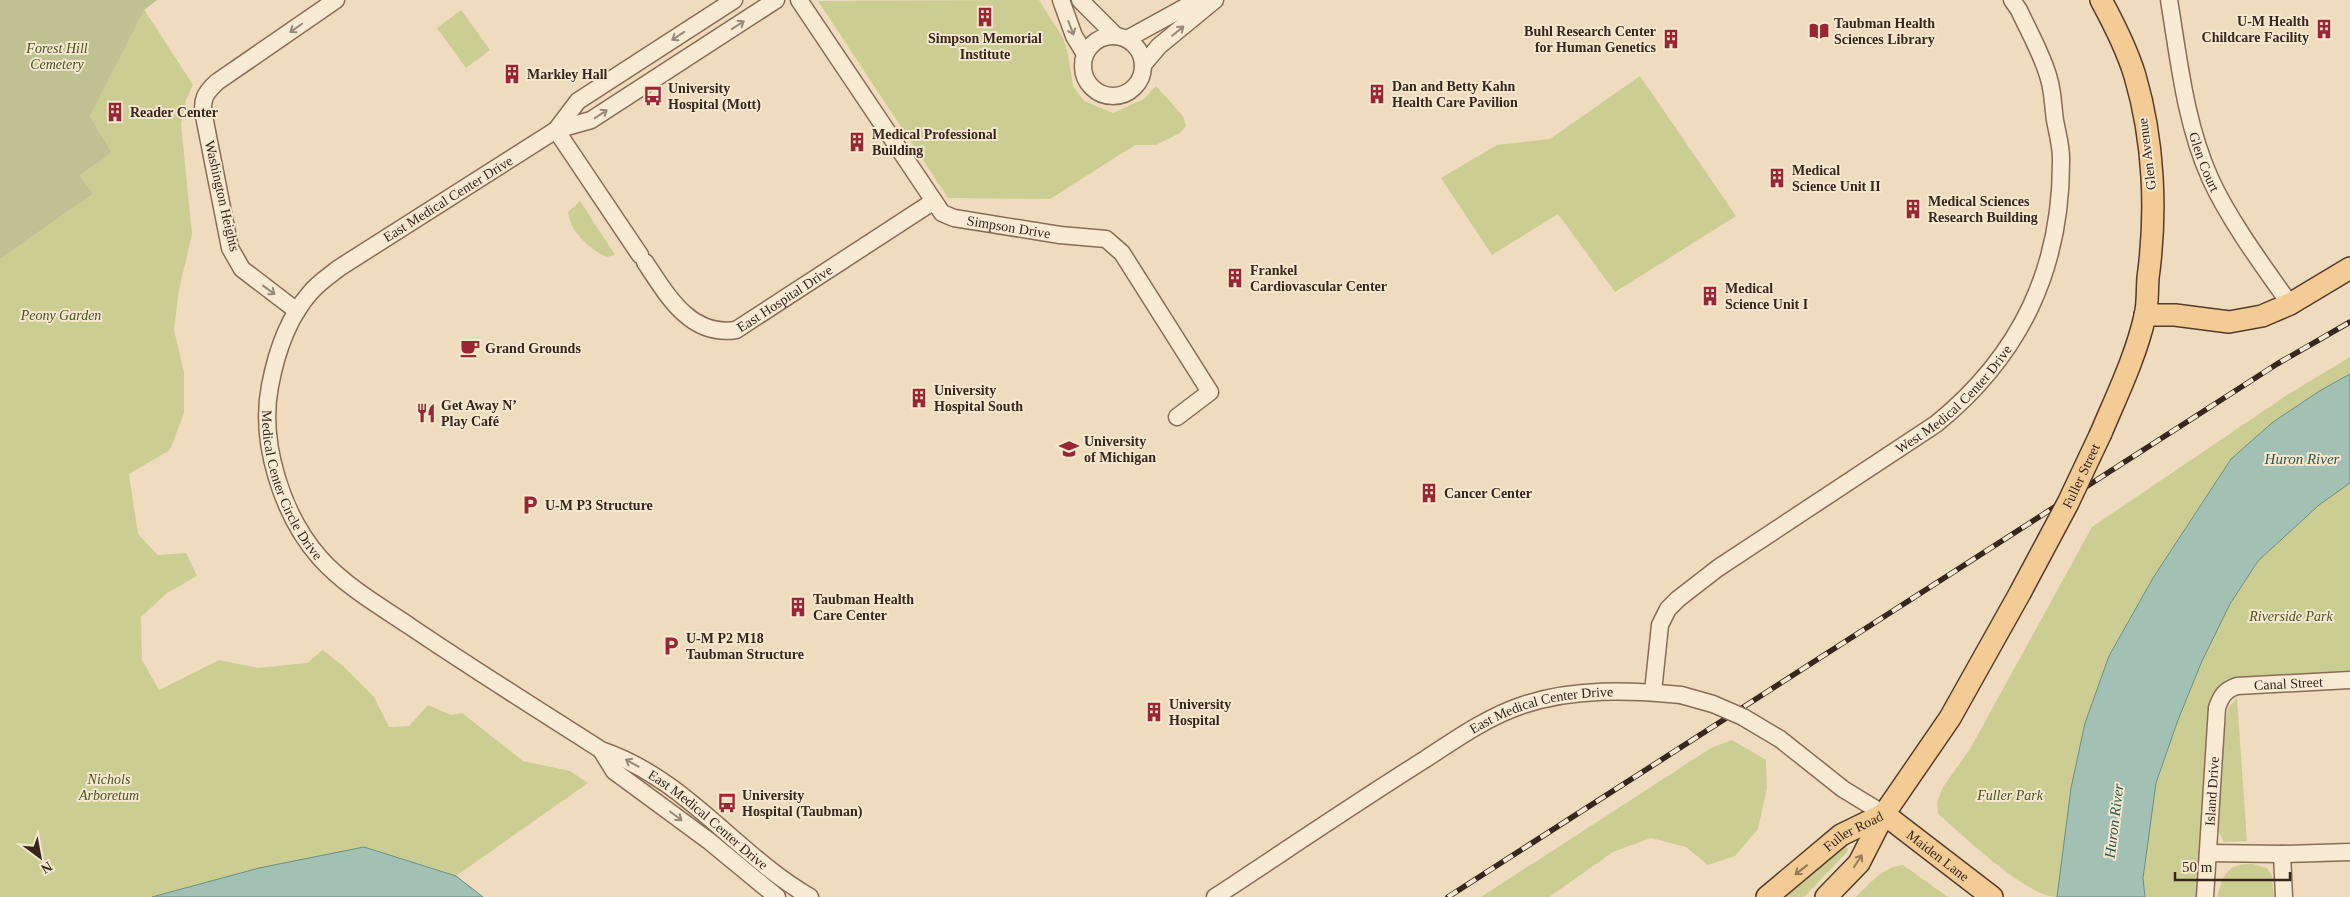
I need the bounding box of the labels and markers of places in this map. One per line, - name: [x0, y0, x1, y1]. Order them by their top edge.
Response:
- building icon: Simpson Memorial Institute: [974, 6, 996, 28]
- place label: U-M Health Childcare Facility: [2202, 14, 2309, 45]
- place label: Taubman Health Sciences Library: [1834, 16, 1935, 47]
- building icon: U-M Health Childcare Facility: [2313, 18, 2335, 40]
- library icon: Taubman Health Sciences Library: [1808, 20, 1830, 42]
- place label: Buhl Research Center for Human Genetics: [1524, 24, 1657, 55]
- building icon: Buhl Research Center for Human Genetics: [1660, 28, 1682, 50]
- place label: Simpson Memorial Institute: [928, 31, 1042, 62]
- building icon: Markley Hall: [501, 63, 523, 85]
- place label: Markley Hall: [527, 67, 608, 82]
- place label: Dan and Betty Kahn Health Care Pavilion: [1392, 79, 1518, 110]
- place label: University Hospital (Mott): [668, 81, 761, 113]
- building icon: Dan and Betty Kahn Health Care Pavilion: [1366, 83, 1388, 105]
- bus stop icon: University Hospital (Mott): [642, 85, 664, 107]
- building icon: Reader Center: [104, 101, 126, 123]
- place label: Reader Center: [130, 105, 218, 120]
- place label: Medical Professional Building: [872, 127, 997, 158]
- building icon: Medical Professional Building: [846, 131, 868, 153]
- place label: Medical Science Unit II: [1792, 163, 1881, 194]
- building icon: Medical Science Unit II: [1766, 167, 1788, 189]
- place label: Medical Sciences Research Building: [1928, 194, 2038, 225]
- building icon: Medical Sciences Research Building: [1902, 198, 1924, 220]
- place label: Frankel Cardiovascular Center: [1250, 263, 1387, 294]
- building icon: Frankel Cardiovascular Center: [1224, 267, 1246, 289]
- place label: Medical Science Unit I: [1725, 281, 1808, 312]
- building icon: Medical Science Unit I: [1699, 285, 1721, 307]
- cafe icon: Grand Grounds: [459, 337, 481, 359]
- place label: Grand Grounds: [485, 341, 581, 356]
- place label: University Hospital South: [934, 383, 1023, 414]
- building icon: University Hospital South: [908, 387, 930, 409]
- place label: Get Away N’ Play Café: [441, 398, 517, 429]
- restaurant icon: Get Away N’ Play Café: [415, 402, 437, 424]
- place label: University of Michigan: [1084, 434, 1156, 465]
- school or university icon: University of Michigan: [1058, 438, 1080, 460]
- building icon: Cancer Center: [1418, 482, 1440, 504]
- place label: Cancer Center: [1444, 486, 1532, 501]
- parking icon: U-M P3 Structure: [519, 494, 541, 516]
- place label: U-M P3 Structure: [545, 498, 653, 513]
- place label: Taubman Health Care Center: [813, 592, 914, 623]
- building icon: Taubman Health Care Center: [787, 596, 809, 618]
- place label: U-M P2 M18 Taubman Structure: [686, 631, 804, 662]
- parking icon: U-M P2 M18 Taubman Structure: [660, 635, 682, 657]
- place label: University Hospital: [1169, 697, 1231, 728]
- building icon: University Hospital: [1143, 701, 1165, 723]
- place label: University Hospital (Taubman): [742, 788, 863, 820]
- bus stop icon: University Hospital (Taubman): [716, 792, 738, 814]

